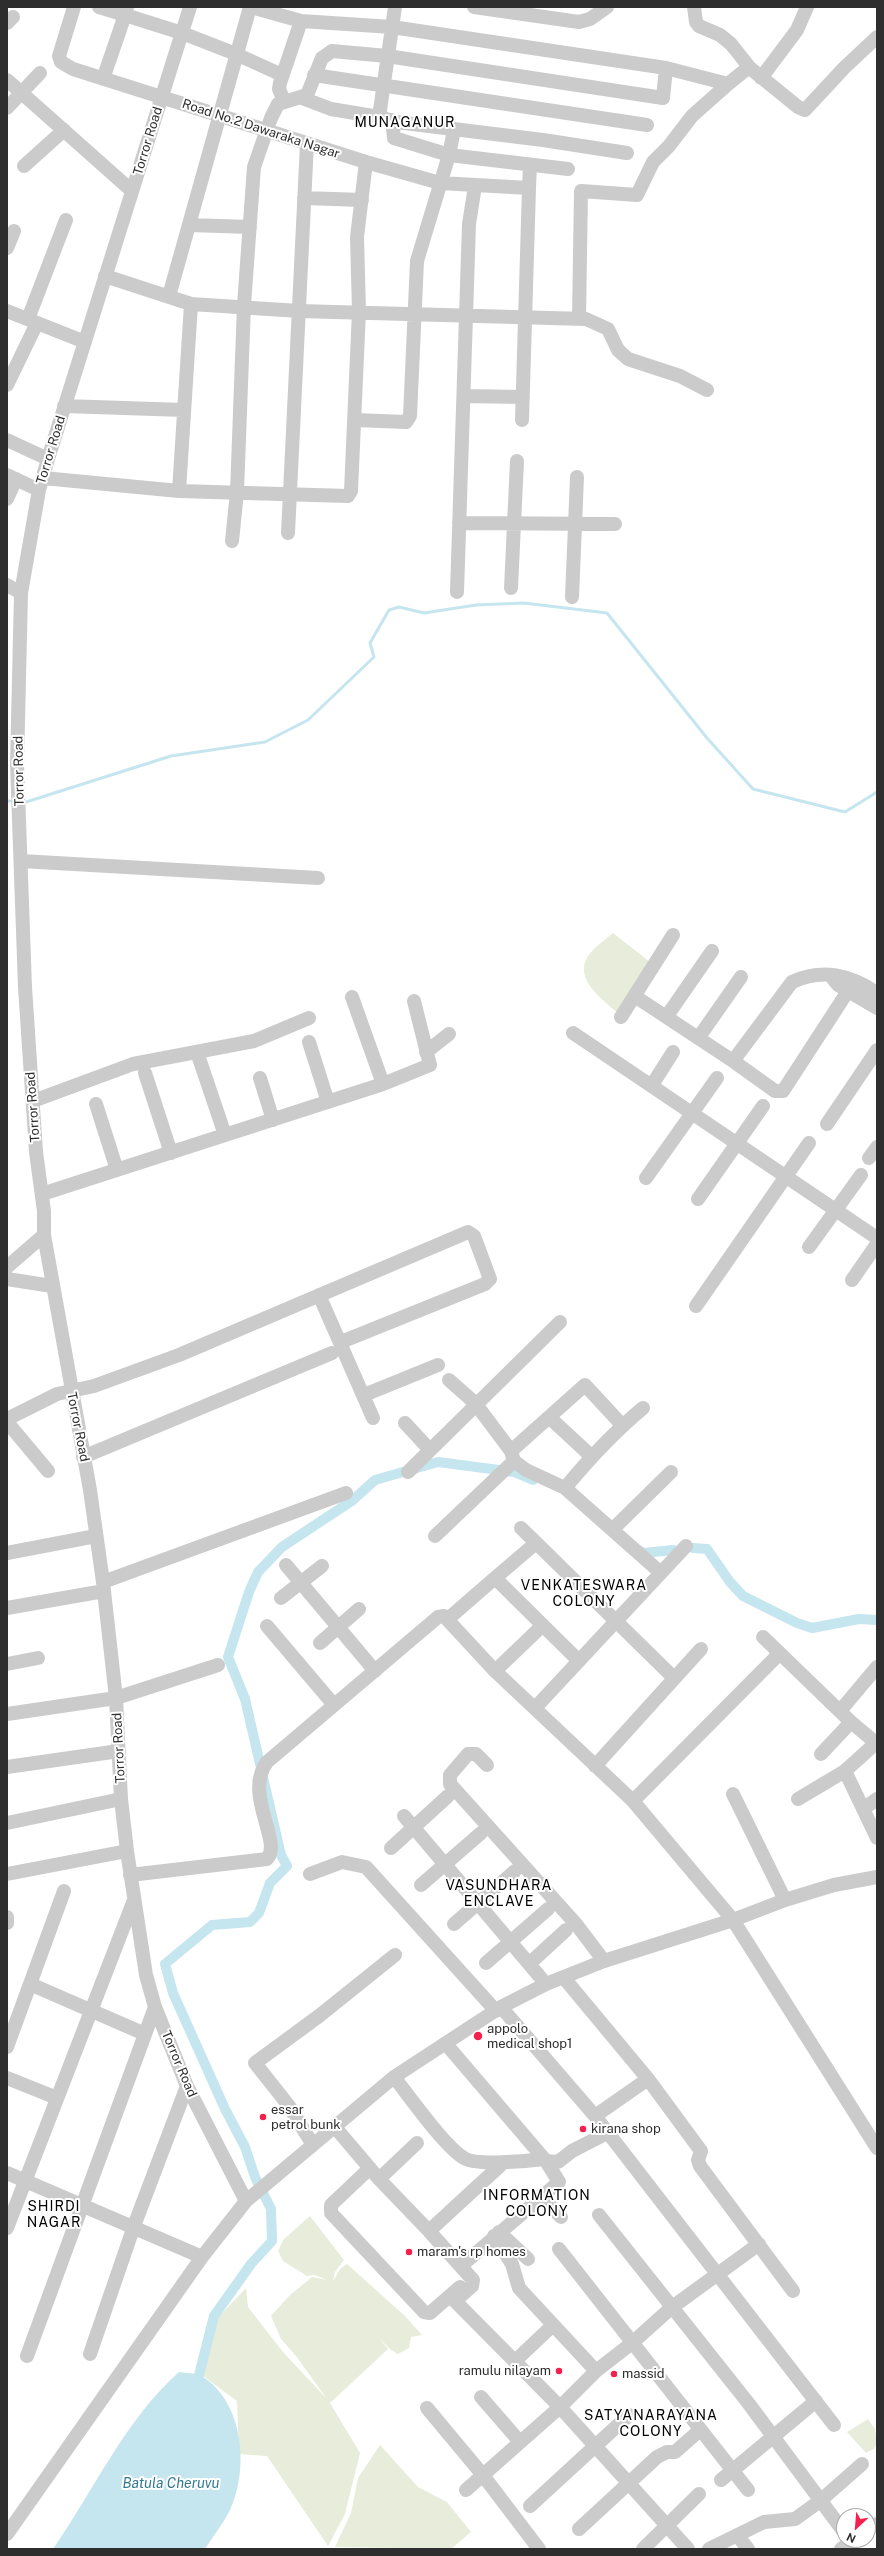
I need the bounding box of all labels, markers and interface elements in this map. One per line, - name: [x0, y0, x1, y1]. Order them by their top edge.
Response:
- street label: Road No.2 Dawaraka Nagar: [180, 96, 342, 162]
- street label: Torror Road: [130, 105, 166, 177]
- district label: MUNAGANUR: [354, 115, 456, 131]
- street label: Torror Road: [33, 414, 69, 486]
- street label: Torror Road: [11, 736, 27, 806]
- street label: Torror Road: [23, 1071, 43, 1143]
- street label: Torror Road: [64, 1391, 92, 1463]
- district label: VENKATESWARA COLONY: [521, 1578, 647, 1610]
- street label: Torror Road: [109, 1712, 129, 1784]
- district label: VASUNDHARA ENCLAVE: [445, 1878, 553, 1910]
- place label: appolo medical shop1: [487, 2021, 572, 2052]
- street label: Torror Road: [158, 2028, 200, 2100]
- marker: appolo medical shop1: [472, 2030, 484, 2042]
- place label: essar petrol bunk: [271, 2102, 340, 2133]
- marker: essar petrol bunk: [258, 2112, 268, 2122]
- place label: kirana shop: [591, 2121, 661, 2137]
- marker: kirana shop: [578, 2124, 588, 2134]
- district label: INFORMATION COLONY: [483, 2188, 591, 2220]
- district label: SHIRDI NAGAR: [27, 2199, 81, 2232]
- place label: maram's rp homes: [417, 2244, 526, 2260]
- marker: maram's rp homes: [404, 2247, 414, 2257]
- place label: ramulu nilayam: [459, 2363, 551, 2379]
- marker: ramulu nilayam: [554, 2366, 564, 2376]
- place label: massid: [622, 2366, 664, 2382]
- marker: massid: [609, 2369, 619, 2379]
- district label: SATYANARAYANA COLONY: [584, 2408, 718, 2440]
- water label: Batula Cheruvu: [123, 2476, 219, 2492]
- north arrow: [836, 2508, 876, 2548]
- text: N: [845, 2531, 858, 2545]

